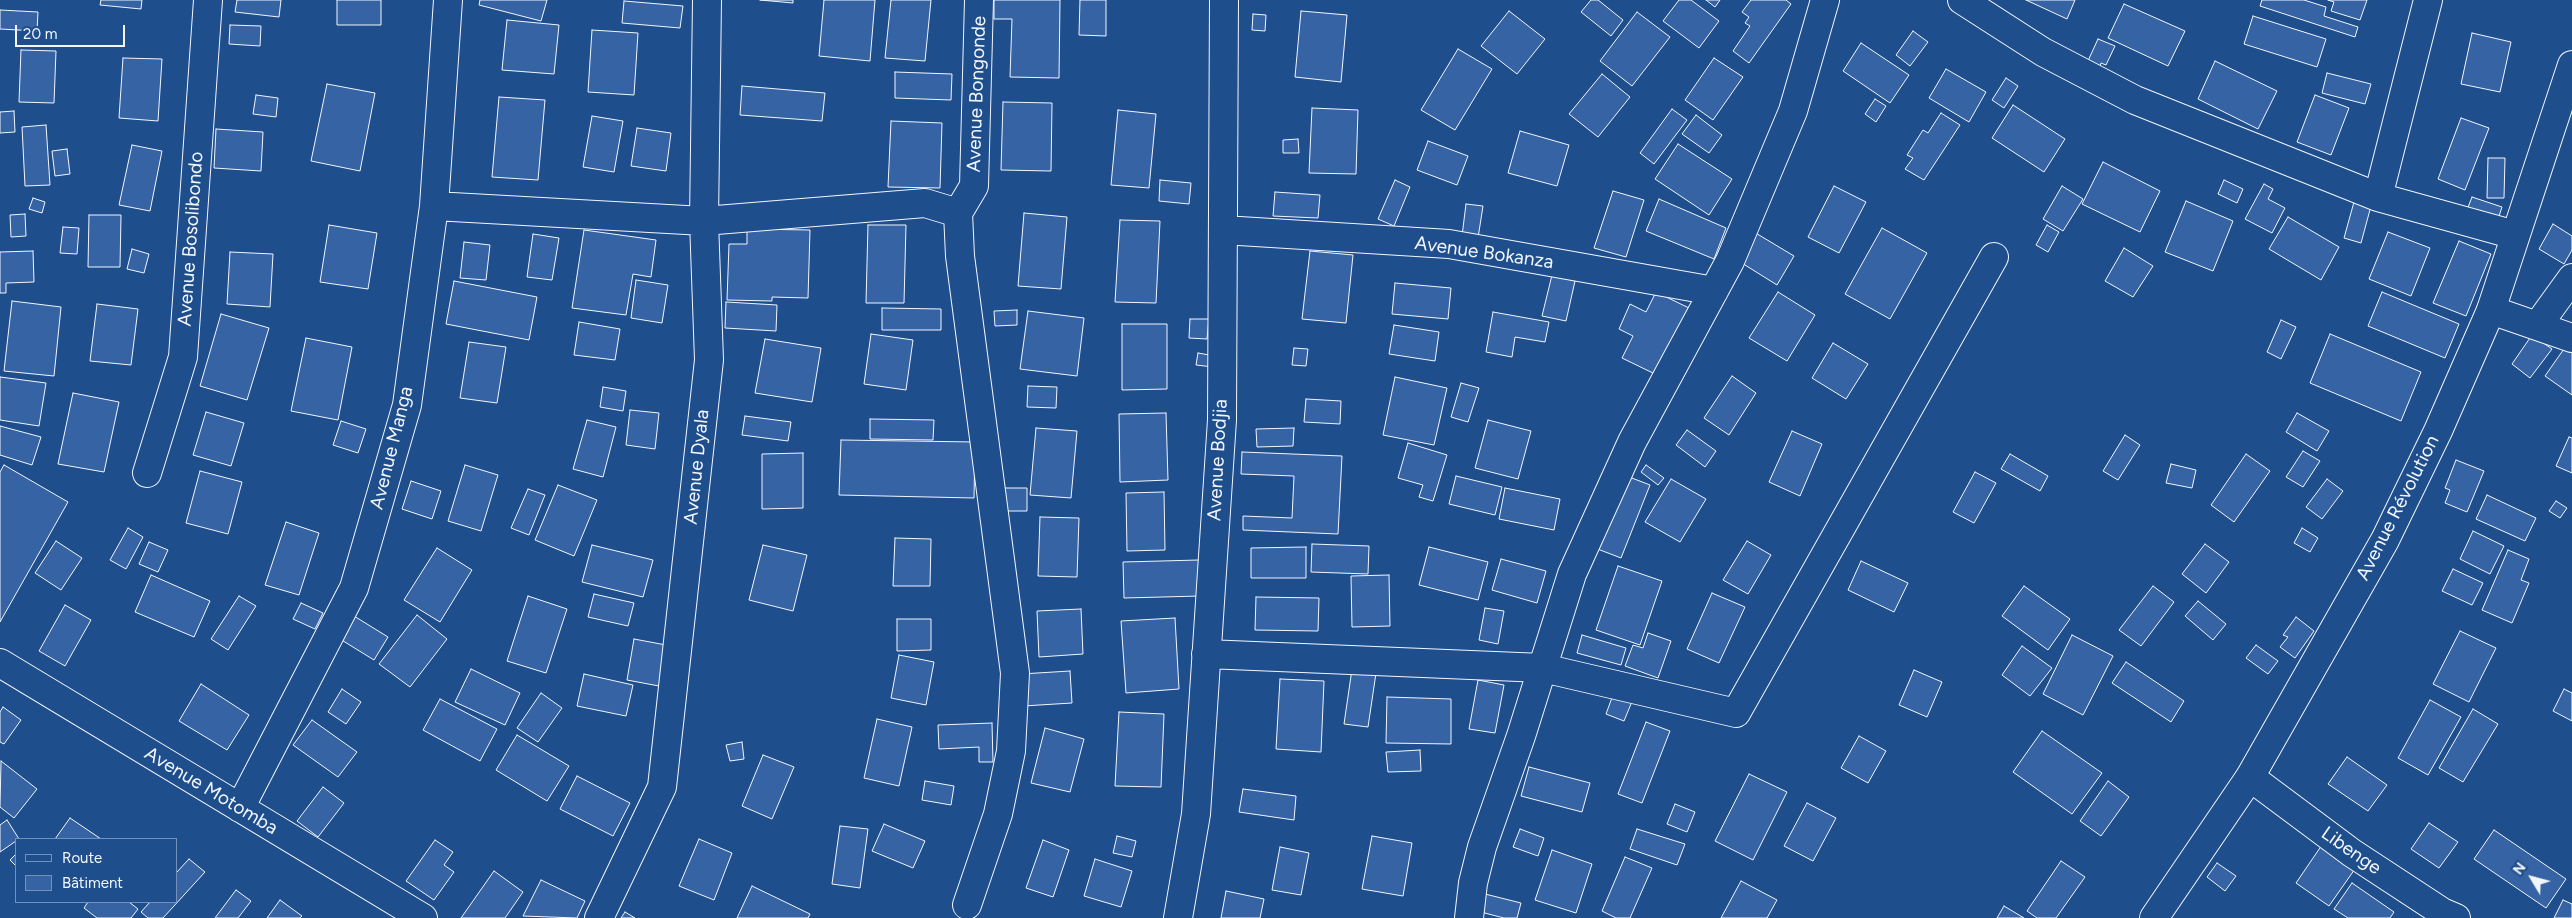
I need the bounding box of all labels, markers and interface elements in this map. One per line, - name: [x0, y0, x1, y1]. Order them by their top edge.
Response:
- scale bar: [18, 15, 128, 47]
- street label: Avenue Bongonde: [963, 15, 991, 173]
- text: 20 m: [23, 25, 57, 43]
- street label: Avenue Bosolibondo: [174, 151, 208, 327]
- street label: Avenue Bokanza: [1413, 232, 1555, 274]
- street label: Avenue Manga: [366, 384, 418, 512]
- street label: Avenue Bodjia: [1203, 399, 1233, 521]
- street label: Avenue Dyala: [680, 408, 714, 526]
- street label: Avenue Révolution: [2352, 432, 2444, 584]
- street label: Avenue Motomba: [140, 742, 282, 840]
- street label: Libenge: [2317, 822, 2385, 880]
- legend: [15, 838, 178, 903]
- text: Route: [62, 849, 102, 867]
- north arrow: [2507, 853, 2557, 903]
- text: N: [2510, 859, 2530, 878]
- text: Bâtiment: [62, 874, 123, 892]

